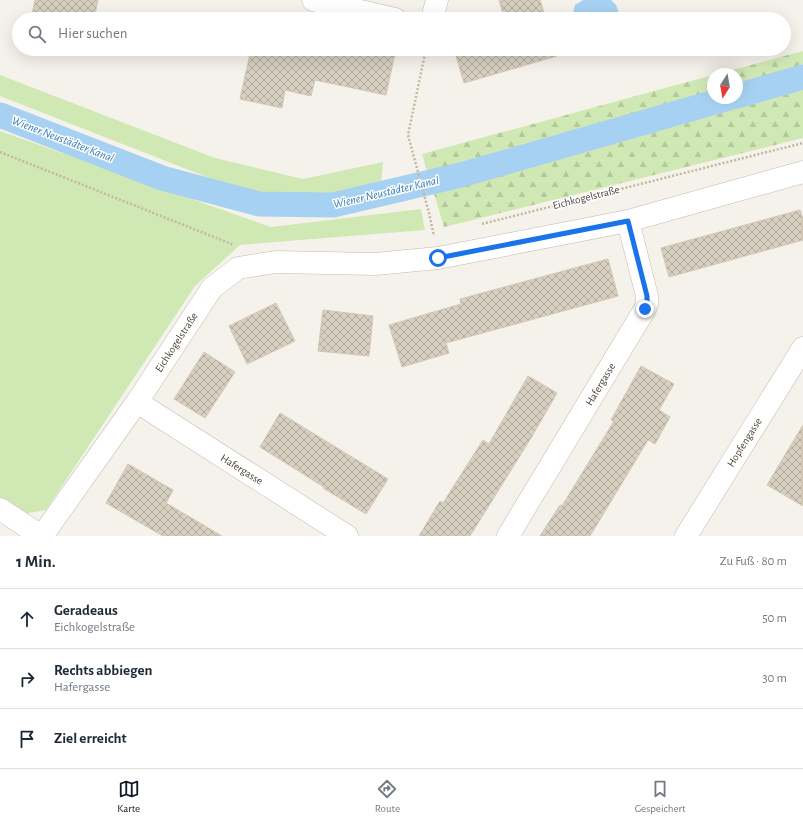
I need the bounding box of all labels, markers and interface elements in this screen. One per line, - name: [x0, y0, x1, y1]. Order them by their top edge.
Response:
- search box: [12, 12, 791, 56]
- icon: search: [26, 23, 48, 45]
- text: Hier suchen: [58, 26, 128, 41]
- north arrow: [707, 68, 743, 104]
- water label: Wiener Neustädter Kanal: [10, 114, 116, 164]
- water label: Wiener Neustädter Kanal: [332, 174, 440, 210]
- street label: Eichkogelstraße: [552, 184, 621, 211]
- route start: [429, 249, 447, 267]
- route end: [636, 300, 654, 318]
- street label: Eichkogelstraße: [153, 311, 200, 374]
- street label: Hafergasse: [583, 361, 617, 407]
- street label: Hopfengasse: [725, 416, 764, 469]
- street label: Hafergasse: [219, 452, 265, 487]
- text: 1 Min.: [16, 553, 56, 570]
- text: Zu Fuß · 80 m: [720, 555, 787, 568]
- text: Geradeaus: [54, 603, 118, 618]
- icon: ahead: [16, 608, 38, 630]
- text: 50 m: [762, 612, 787, 625]
- text: Eichkogelstraße: [54, 621, 135, 634]
- text: Rechts abbiegen: [54, 663, 152, 678]
- icon: right: [16, 668, 38, 690]
- text: 30 m: [762, 672, 787, 685]
- text: Hafergasse: [54, 681, 110, 694]
- icon: arrive: [16, 728, 38, 750]
- text: Ziel erreicht: [54, 731, 127, 746]
- tab: Karte: [117, 778, 140, 815]
- tab: Route: [375, 778, 400, 815]
- tab: Gespeichert: [635, 778, 686, 815]

